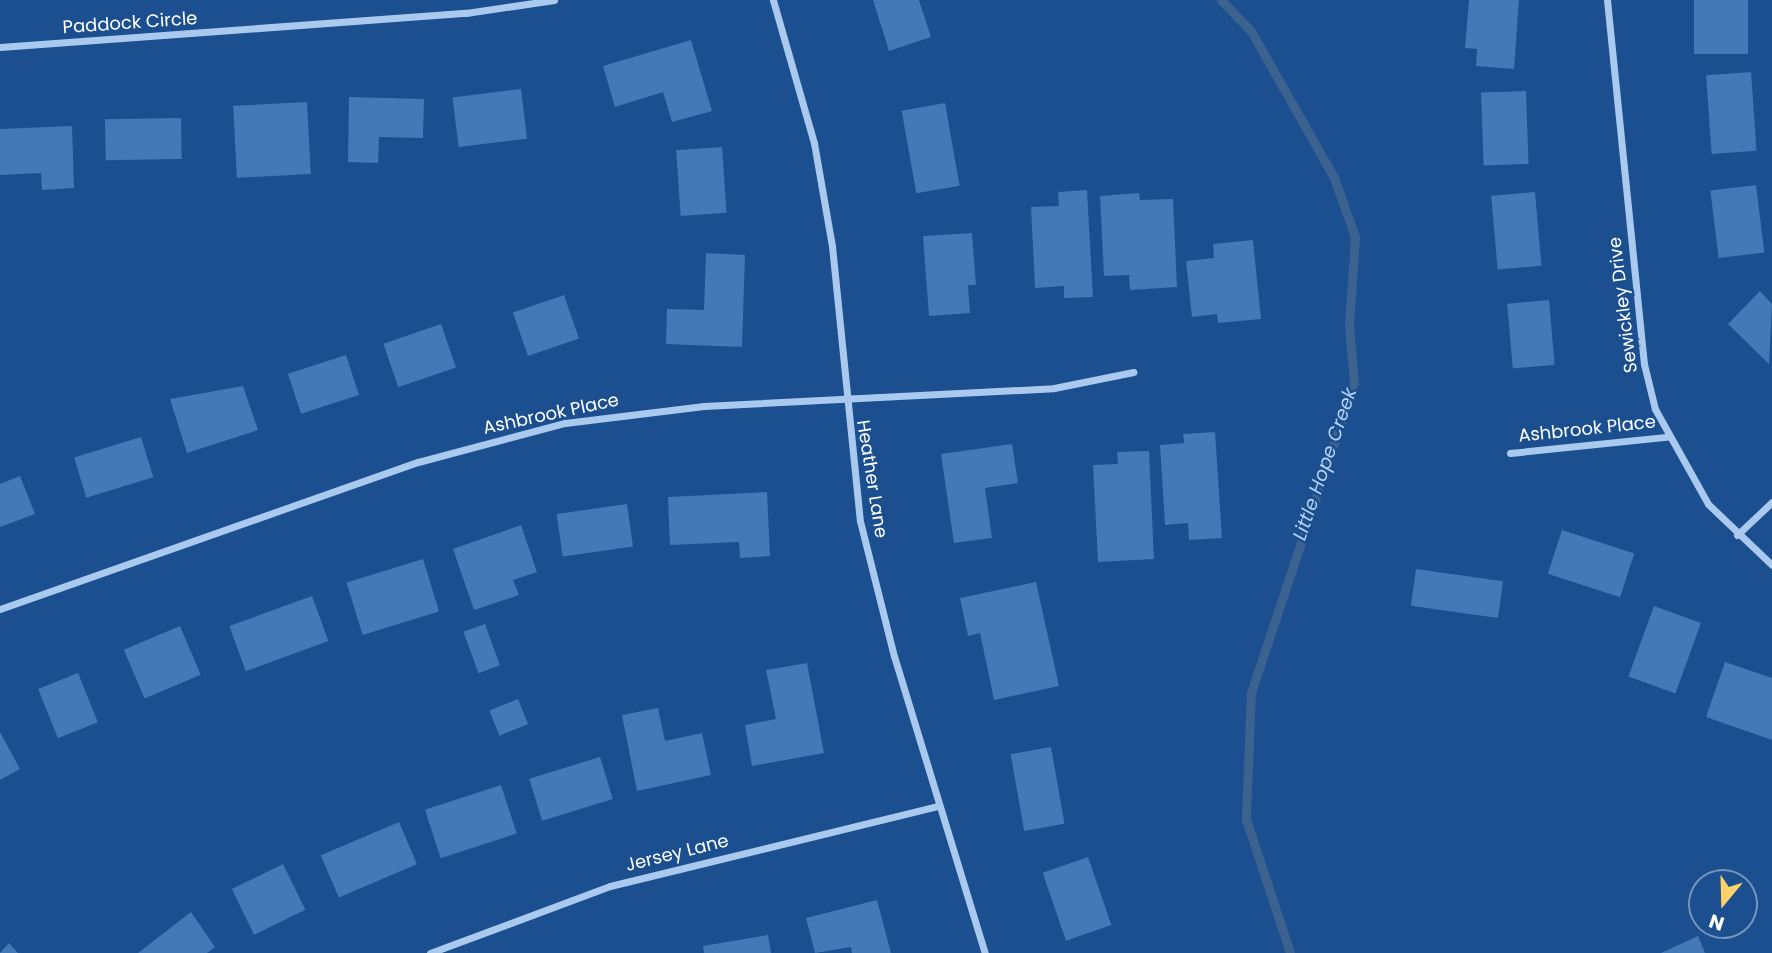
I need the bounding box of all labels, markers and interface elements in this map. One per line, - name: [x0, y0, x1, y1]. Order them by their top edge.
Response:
- street label: Paddock Circle: [62, 8, 198, 38]
- street label: Sewickley Drive: [1604, 236, 1642, 374]
- water label: Little Hope Creek: [1288, 385, 1362, 543]
- street label: Ashbrook Place: [481, 389, 621, 439]
- street label: Ashbrook Place: [1517, 411, 1657, 447]
- street label: Heather Lane: [852, 418, 892, 540]
- street label: Jersey Lane: [623, 830, 731, 876]
- north arrow: [1688, 869, 1758, 939]
- text: N: [1706, 907, 1728, 938]

